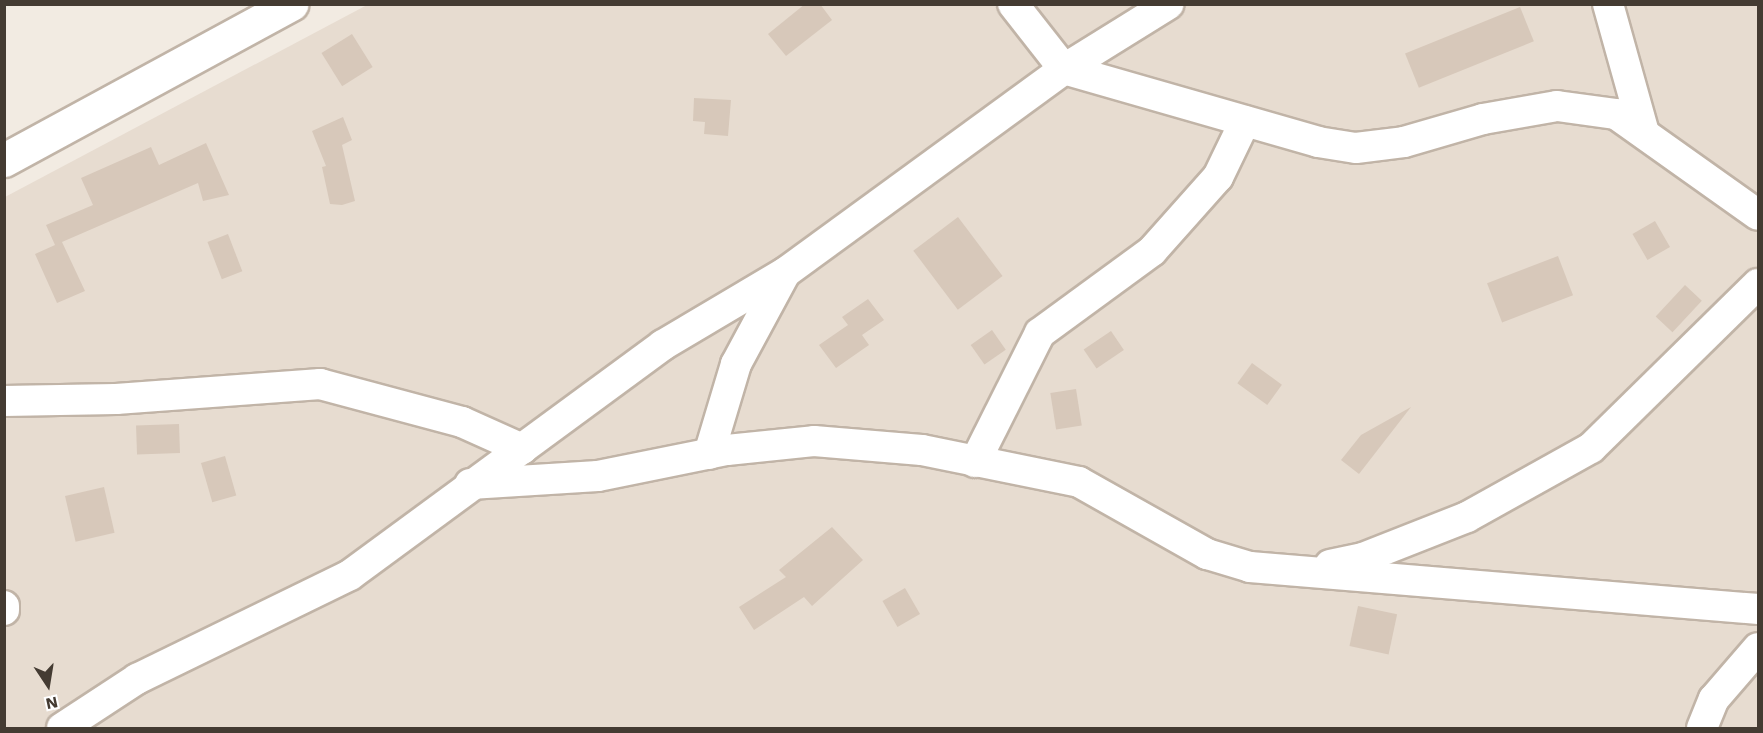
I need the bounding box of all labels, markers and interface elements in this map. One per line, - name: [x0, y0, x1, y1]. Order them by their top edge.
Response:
- north arrow: [18, 655, 78, 715]
- text: N: [44, 693, 60, 714]

